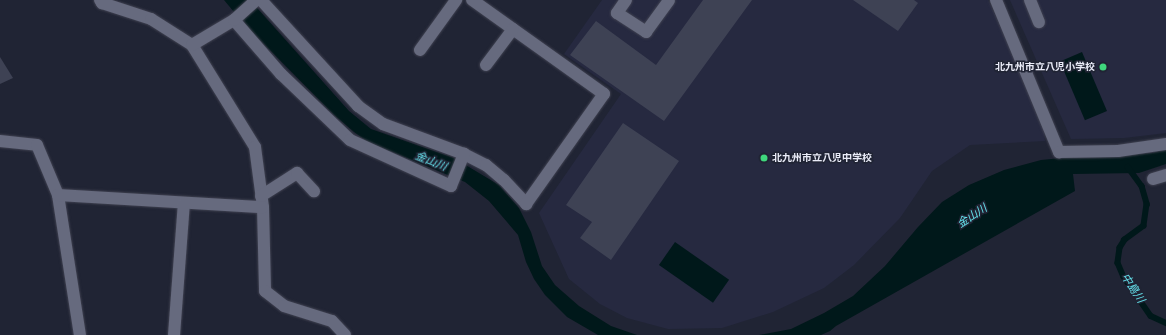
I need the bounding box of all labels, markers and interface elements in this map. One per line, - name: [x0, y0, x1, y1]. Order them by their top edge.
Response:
- place label: 北九州市立八児小学校: [995, 61, 1095, 73]
- marker: 北九州市立八児小学校: [1098, 62, 1108, 72]
- water label: 金山川: [413, 149, 449, 173]
- place label: 北九州市立八児中学校: [772, 152, 872, 164]
- marker: 北九州市立八児中学校: [759, 153, 769, 163]
- water label: 金山川: [955, 201, 989, 231]
- water label: 中島川: [1118, 271, 1148, 305]

